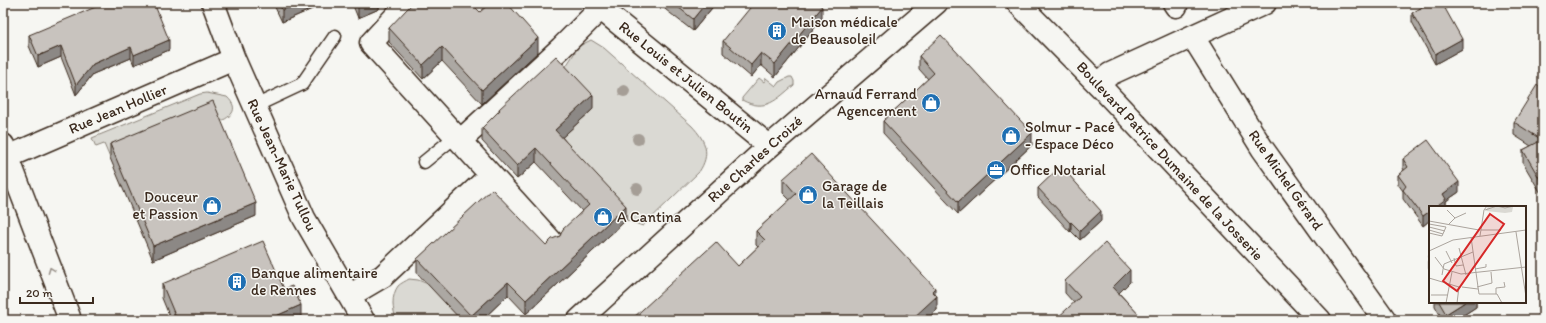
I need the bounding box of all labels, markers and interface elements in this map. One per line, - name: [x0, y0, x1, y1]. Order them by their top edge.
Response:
- place label: Maison médicale de Beausoleil: [791, 13, 898, 48]
- street label: Rue Louis et Julien Boutin: [615, 17, 757, 137]
- building icon: Maison médicale de Beausoleil: [766, 20, 788, 42]
- street label: Boulevard Patrice Dumaine de la Josserie: [1073, 58, 1267, 264]
- street label: Rue Jean Hollier: [66, 80, 170, 138]
- place label: Arnaud Ferrand Agencement: [815, 85, 918, 120]
- shop icon: Arnaud Ferrand Agencement: [920, 92, 942, 114]
- street label: Rue Jean-Marie Tullou: [243, 96, 321, 234]
- street label: Rue Charles Croizé: [704, 112, 806, 206]
- place label: Solmur - Pacé - Espace Déco: [1025, 118, 1115, 153]
- shop icon: Solmur - Pacé - Espace Déco: [1000, 125, 1022, 147]
- street label: Rue Michel Gérard: [1245, 127, 1327, 233]
- office icon: Office Notarial: [985, 159, 1007, 181]
- place label: Office Notarial: [1010, 161, 1107, 179]
- place label: Garage de la Teillais: [822, 177, 887, 212]
- shop icon: Garage de la Teillais: [797, 184, 819, 206]
- place label: Douceur et Passion: [132, 188, 199, 223]
- shop icon: Douceur et Passion: [201, 195, 223, 217]
- shop icon: A Cantina: [592, 206, 614, 228]
- inset map: [1429, 206, 1526, 303]
- place label: A Cantina: [617, 208, 682, 226]
- place label: Banque alimentaire de Rennes: [251, 264, 378, 299]
- one-way arrow: [48, 267, 56, 274]
- building icon: Banque alimentaire de Rennes: [226, 271, 248, 293]
- scale bar: [20, 279, 93, 305]
- text: 20 m: [26, 286, 53, 300]

